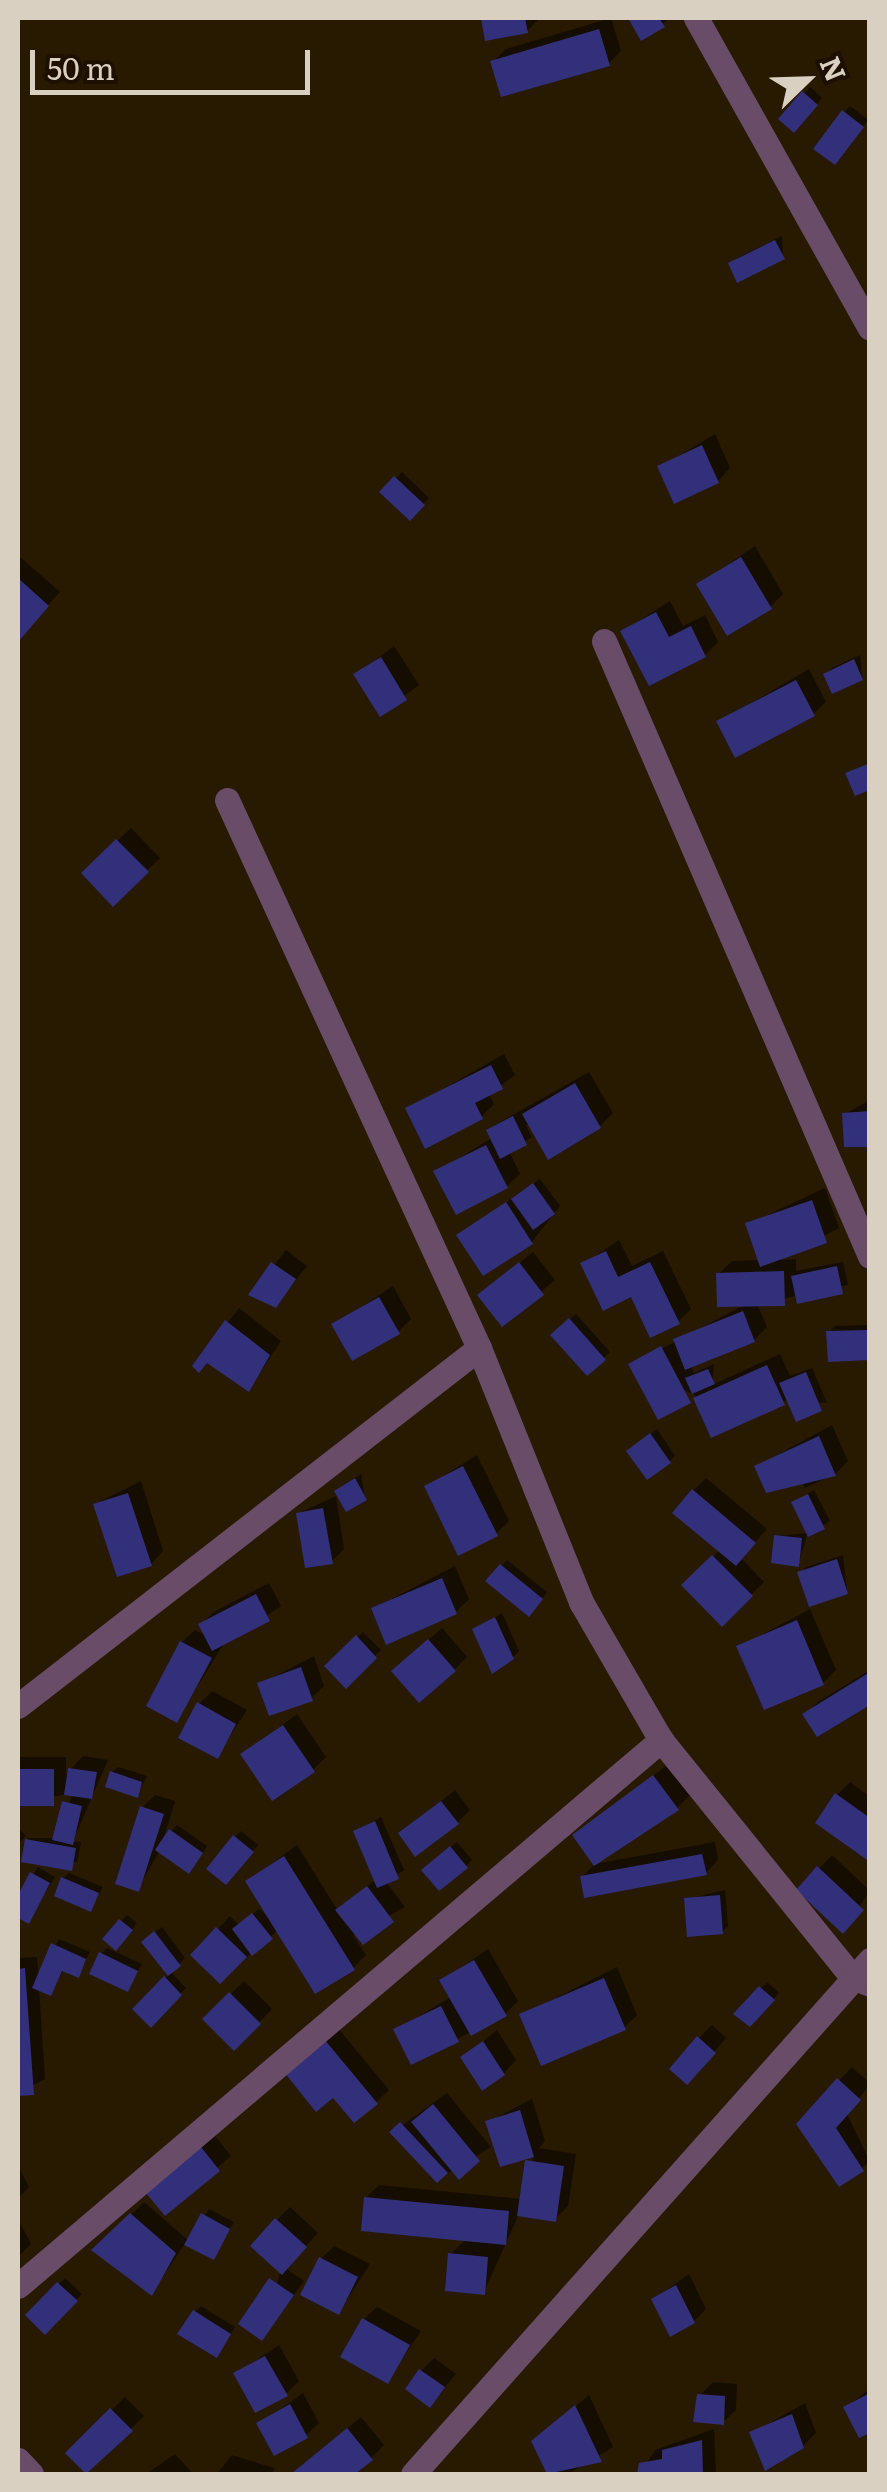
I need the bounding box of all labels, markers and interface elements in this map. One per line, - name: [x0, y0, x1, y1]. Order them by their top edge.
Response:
- scale bar: [35, 30, 315, 92]
- north arrow: [757, 30, 857, 130]
- text: 50 m: [47, 45, 115, 89]
- text: N: [811, 49, 859, 87]

